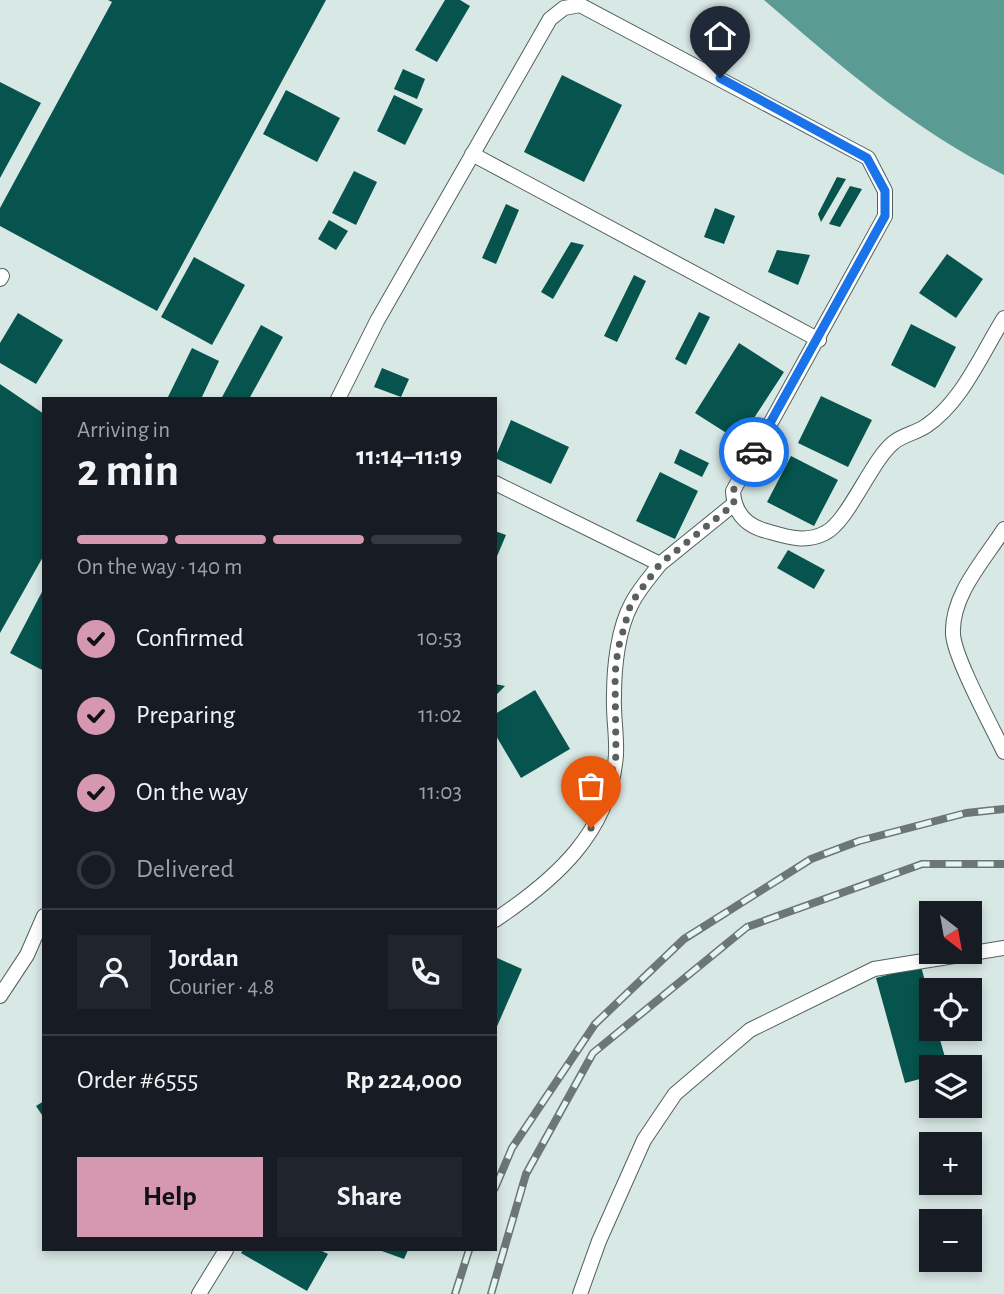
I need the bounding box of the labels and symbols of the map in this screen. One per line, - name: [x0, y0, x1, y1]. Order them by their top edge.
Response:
- pin: [690, 6, 750, 78]
- courier: [719, 417, 789, 487]
- pin: [561, 756, 621, 828]
- north arrow: [919, 901, 982, 964]

